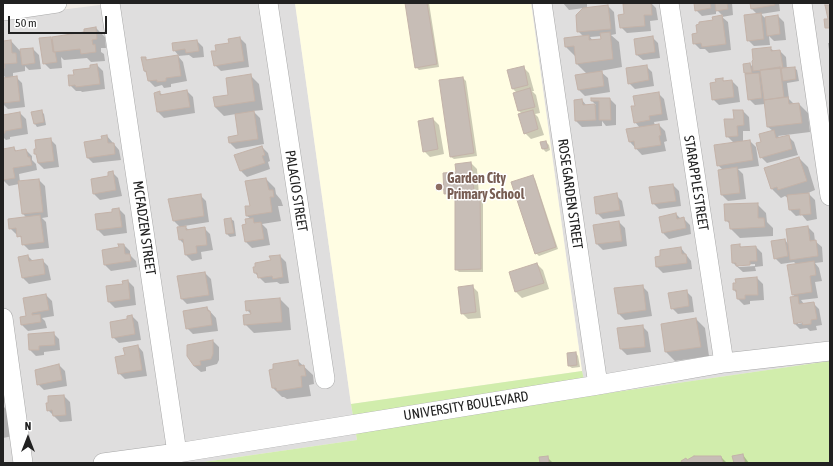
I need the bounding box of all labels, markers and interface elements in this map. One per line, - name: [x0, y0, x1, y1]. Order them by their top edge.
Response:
- scale bar: [10, 8, 109, 34]
- text: 50 m: [15, 16, 37, 30]
- street label: STARAPPLE STREET: [680, 134, 712, 232]
- street label: ROSE GARDEN STREET: [554, 138, 586, 250]
- street label: PALACIO STREET: [281, 149, 311, 233]
- place label: Garden City Primary School: [447, 171, 524, 204]
- street label: MCFADZEN STREET: [129, 180, 159, 276]
- marker: Garden City Primary School: [434, 182, 444, 192]
- street label: UNIVERSITY BOULEVARD: [402, 388, 530, 424]
- north arrow: [8, 418, 48, 458]
- text: N: [25, 420, 31, 432]

